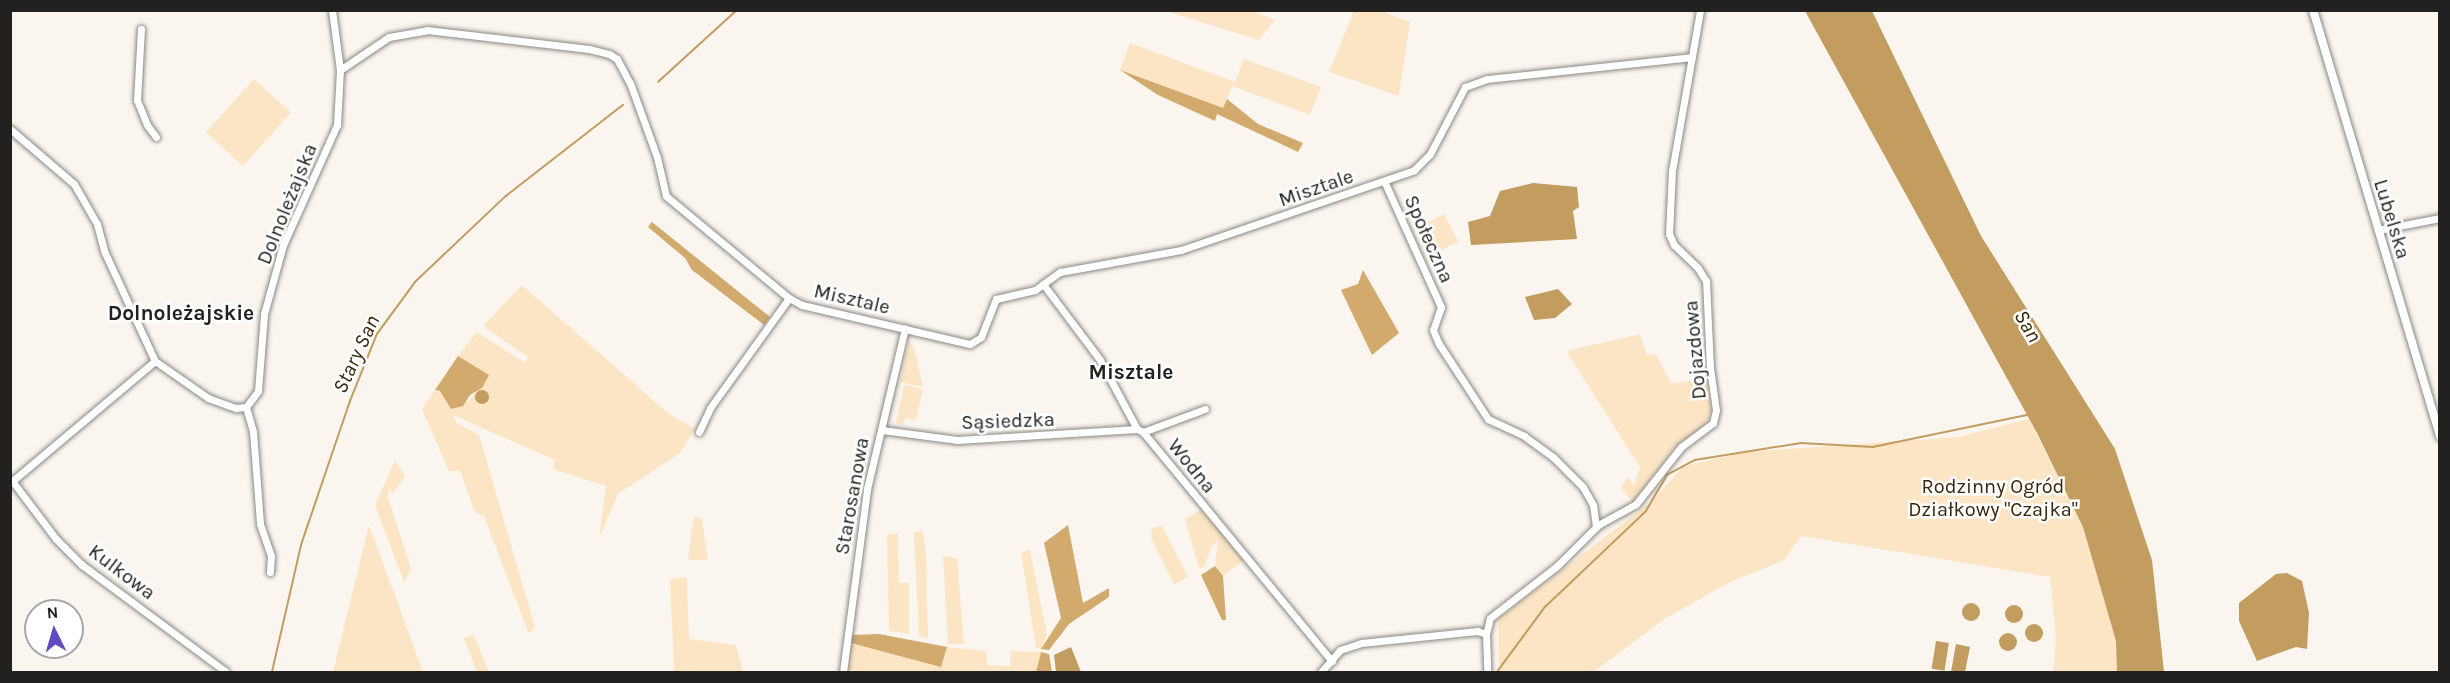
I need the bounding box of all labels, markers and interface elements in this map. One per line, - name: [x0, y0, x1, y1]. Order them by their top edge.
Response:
- street label: Dolnoleżajska: [252, 140, 322, 268]
- street label: Misztale: [1276, 164, 1356, 212]
- street label: Lubelska: [2369, 176, 2415, 262]
- street label: Społeczna: [1399, 191, 1459, 287]
- street label: Misztale: [812, 279, 892, 319]
- district label: Dolnoleżajskie: [108, 300, 254, 326]
- street label: Dojazdowa: [1679, 300, 1711, 400]
- water label: San: [2009, 305, 2047, 347]
- water label: Stary San: [327, 311, 385, 397]
- district label: Misztale: [1089, 359, 1173, 385]
- street label: Sąsiedzka: [961, 407, 1055, 435]
- street label: Wodna: [1163, 434, 1221, 498]
- street label: Starosanowa: [830, 435, 874, 557]
- park label: Rodzinny Ogród Działkowy "Czajka": [1908, 474, 2078, 521]
- street label: Kulkowa: [84, 539, 160, 605]
- north arrow: [24, 599, 84, 659]
- text: N: [46, 603, 59, 623]

